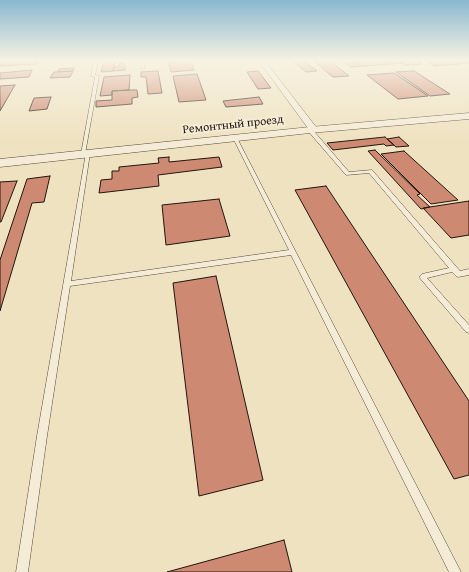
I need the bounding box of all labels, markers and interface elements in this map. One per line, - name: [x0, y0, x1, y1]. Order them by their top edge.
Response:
- street label: Ремонтный проезд: [182, 113, 284, 137]

